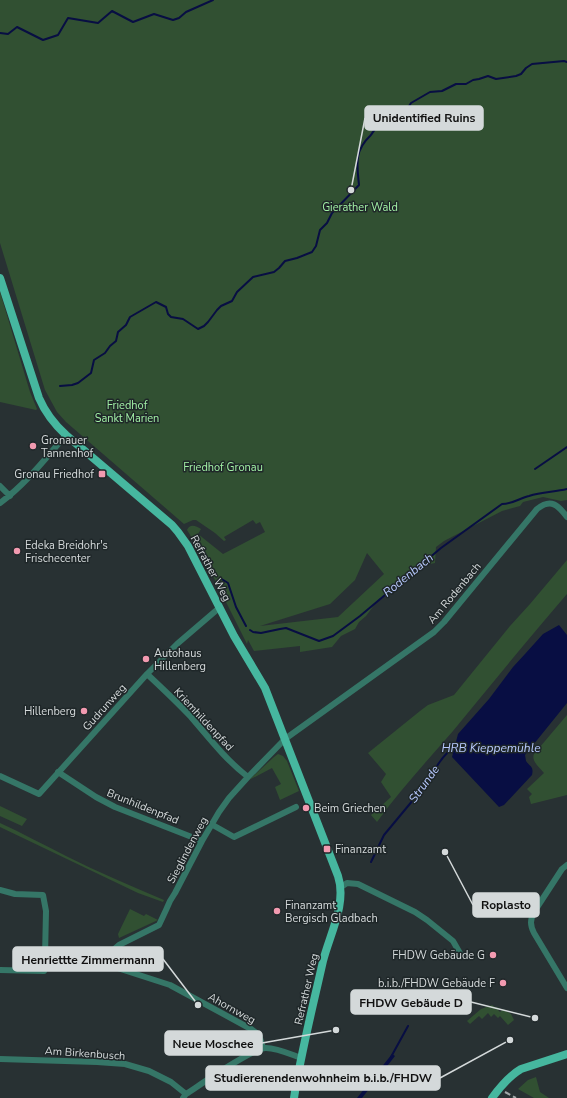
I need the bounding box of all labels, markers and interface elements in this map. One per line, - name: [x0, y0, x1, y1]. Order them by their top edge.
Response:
- callout: Unidentified Ruins: [365, 106, 483, 130]
- text: Unidentified Ruins: [373, 110, 475, 126]
- park label: Gierather Wald: [322, 200, 398, 215]
- park label: Friedhof Sankt Marien: [95, 398, 159, 426]
- place label: Gronauer Tannenhof: [41, 433, 94, 461]
- marker: Gronauer Tannenhof: [28, 441, 38, 451]
- park label: Friedhof Gronau: [183, 460, 263, 475]
- place label: Gronau Friedhof: [14, 467, 94, 482]
- marker: Gronau Friedhof: [97, 469, 107, 479]
- street label: Refrather Weg: [187, 533, 234, 604]
- place label: Edeka Breidohr's Frischecenter: [25, 538, 108, 566]
- marker: Edeka Breidohr's Frischecenter: [12, 546, 22, 556]
- water label: Rodenbach: [379, 550, 437, 600]
- street label: Am Rodenbach: [424, 559, 484, 627]
- place label: Autohaus Hillenberg: [154, 646, 206, 674]
- marker: Autohaus Hillenberg: [141, 654, 151, 664]
- street label: Gudrunweg: [79, 681, 129, 734]
- street label: Kriemhildenpfad: [170, 684, 237, 754]
- place label: Hillenberg: [24, 704, 76, 719]
- marker: Hillenberg: [79, 706, 89, 716]
- water label: HRB Kieppemühle: [441, 740, 541, 756]
- water label: Strunde: [405, 761, 443, 806]
- street label: Brunhildenpfad: [105, 785, 181, 828]
- place label: Beim Griechen: [314, 801, 386, 816]
- marker: Beim Griechen: [301, 803, 311, 813]
- street label: Sieglindenweg: [164, 814, 211, 886]
- place label: Finanzamt: [335, 842, 386, 857]
- marker: Finanzamt: [322, 844, 332, 854]
- callout: Roplasto: [473, 893, 539, 917]
- text: Roplasto: [481, 897, 531, 913]
- place label: Finanzamt Bergisch Gladbach: [285, 898, 378, 926]
- marker: Finanzamt Bergisch Gladbach: [272, 906, 282, 916]
- callout: Henriettte Zimmermann: [13, 947, 163, 971]
- place label: FHDW Gebäude G: [392, 948, 485, 963]
- marker: FHDW Gebäude G: [488, 950, 498, 960]
- text: Henriettte Zimmermann: [21, 952, 155, 968]
- street label: Refrather Weg: [291, 952, 322, 1026]
- place label: b.i.b./FHDW Gebäude F: [378, 976, 495, 991]
- marker: b.i.b./FHDW Gebäude F: [498, 978, 508, 988]
- street label: Ahornweg: [205, 989, 258, 1028]
- callout: FHDW Gebäude D: [351, 990, 471, 1014]
- text: FHDW Gebäude D: [359, 995, 463, 1011]
- callout: Neue Moschee: [165, 1031, 262, 1055]
- text: Neue Moschee: [172, 1036, 254, 1052]
- street label: Am Birkenbusch: [44, 1043, 126, 1064]
- callout: Studierenendenwohnheim b.i.b./FHDW: [206, 1066, 440, 1090]
- text: Studierenendenwohnheim b.i.b./FHDW: [214, 1070, 433, 1086]

